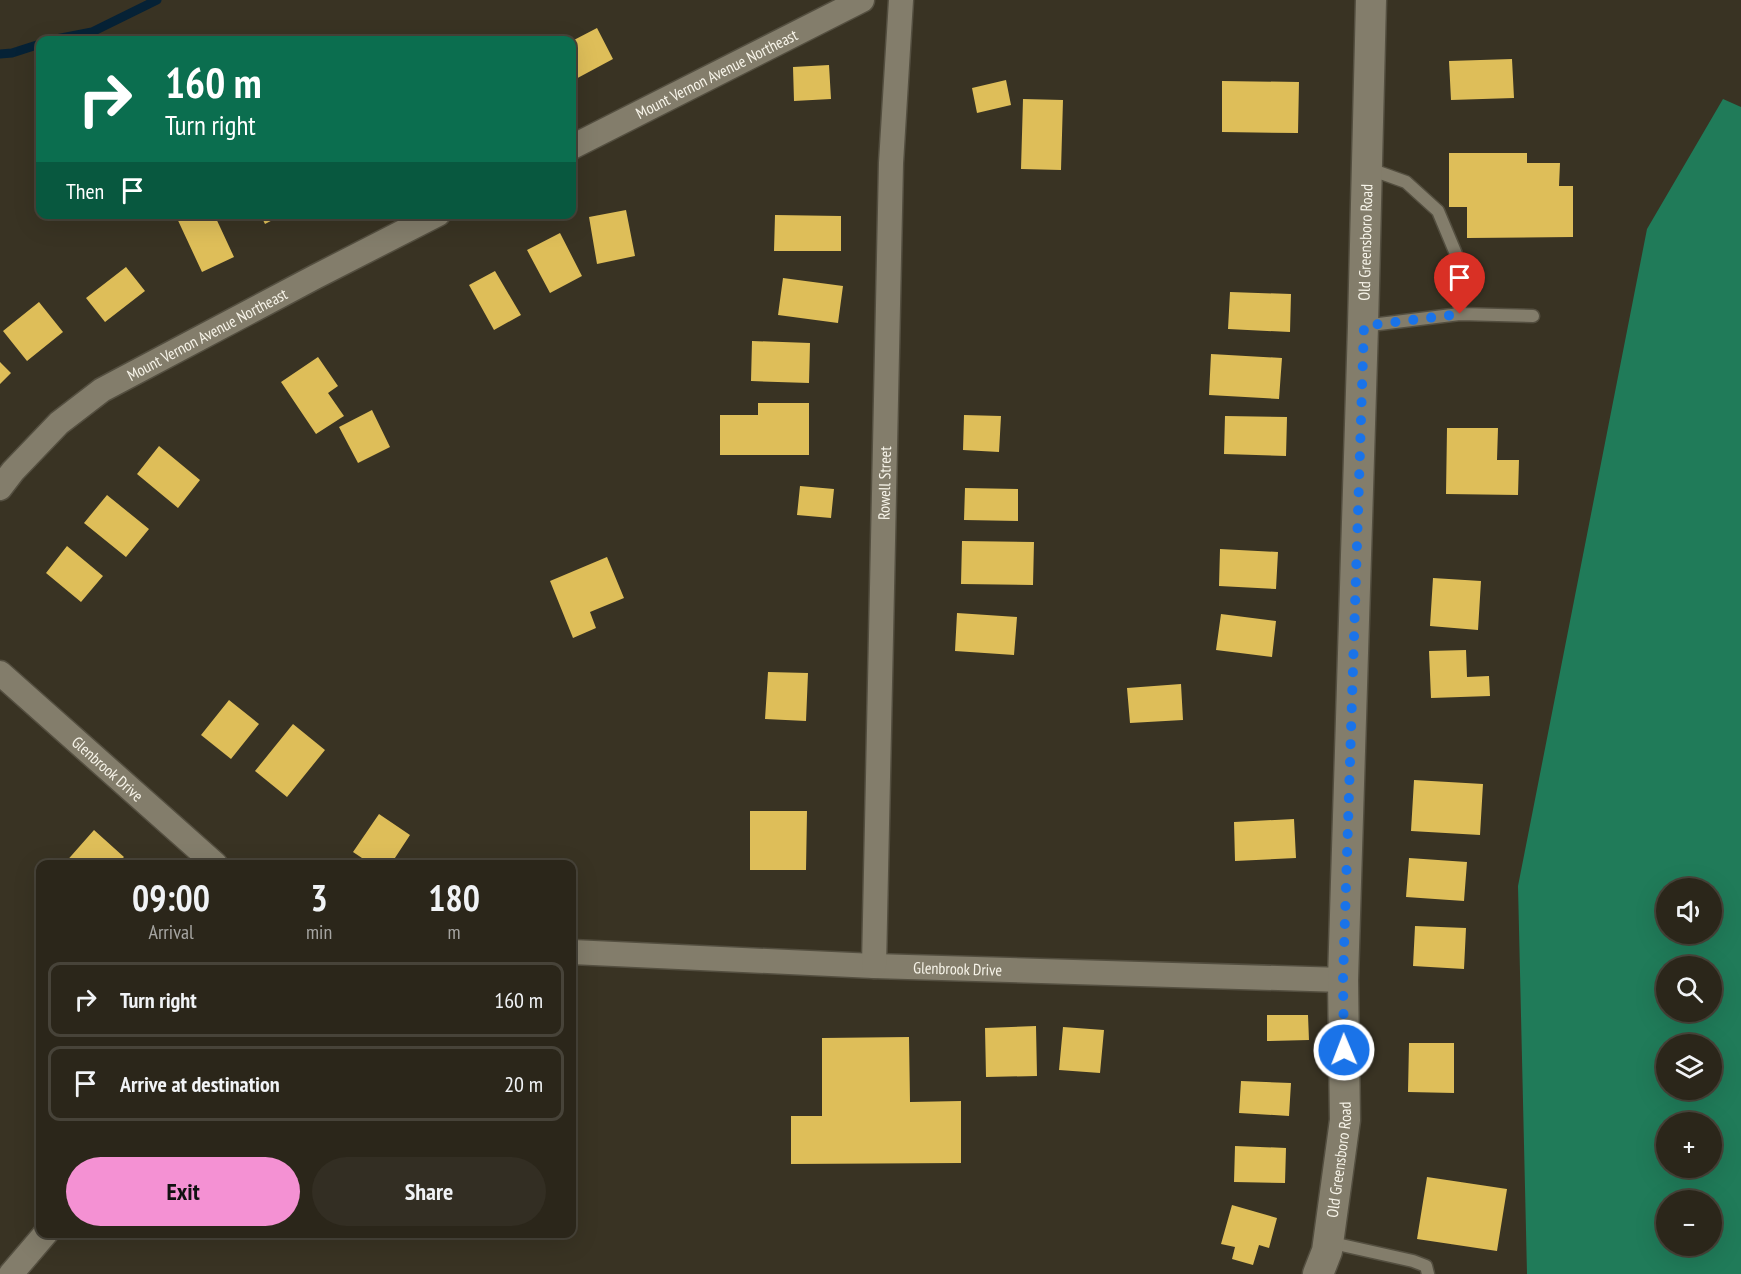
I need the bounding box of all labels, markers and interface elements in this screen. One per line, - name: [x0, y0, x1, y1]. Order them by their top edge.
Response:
- street label: Mount Vernon Avenue Northeast: [632, 24, 801, 123]
- text: 160 m: [165, 55, 262, 110]
- icon: right: [66, 60, 144, 138]
- text: Turn right: [165, 108, 256, 142]
- icon: arrive: [116, 174, 149, 207]
- text: Then: [66, 177, 104, 205]
- street label: Old Greensboro Road: [1354, 184, 1376, 301]
- pin: [1434, 252, 1485, 314]
- icon: arrive: [1443, 261, 1476, 294]
- street label: Mount Vernon Avenue Northeast: [123, 283, 291, 385]
- street label: Rowell Street: [873, 445, 895, 520]
- street label: Glenbrook Drive: [68, 732, 147, 806]
- text: 09:00: [132, 874, 210, 921]
- text: 3: [310, 874, 328, 921]
- text: 180: [428, 874, 480, 921]
- map controls: [1656, 878, 1722, 1256]
- button: sound: [1656, 878, 1722, 944]
- text: Arrival: [148, 919, 194, 945]
- text: min: [306, 919, 332, 945]
- text: m: [448, 919, 461, 945]
- button: search: [1656, 956, 1722, 1022]
- street label: Glenbrook Drive: [913, 957, 1002, 980]
- icon: right: [69, 983, 102, 1016]
- text: Turn right: [120, 986, 197, 1014]
- text: 160 m: [494, 986, 543, 1014]
- position arrow: [1312, 1018, 1376, 1082]
- button: layers: [1656, 1034, 1722, 1100]
- icon: arrive: [69, 1067, 102, 1100]
- text: Arrive at destination: [120, 1070, 280, 1098]
- text: 20 m: [504, 1070, 543, 1098]
- street label: Old Greensboro Road: [1322, 1101, 1355, 1219]
- button: +: [1656, 1112, 1722, 1178]
- button: Exit: [66, 1157, 300, 1226]
- button: Share: [312, 1157, 546, 1226]
- button: −: [1656, 1190, 1722, 1256]

